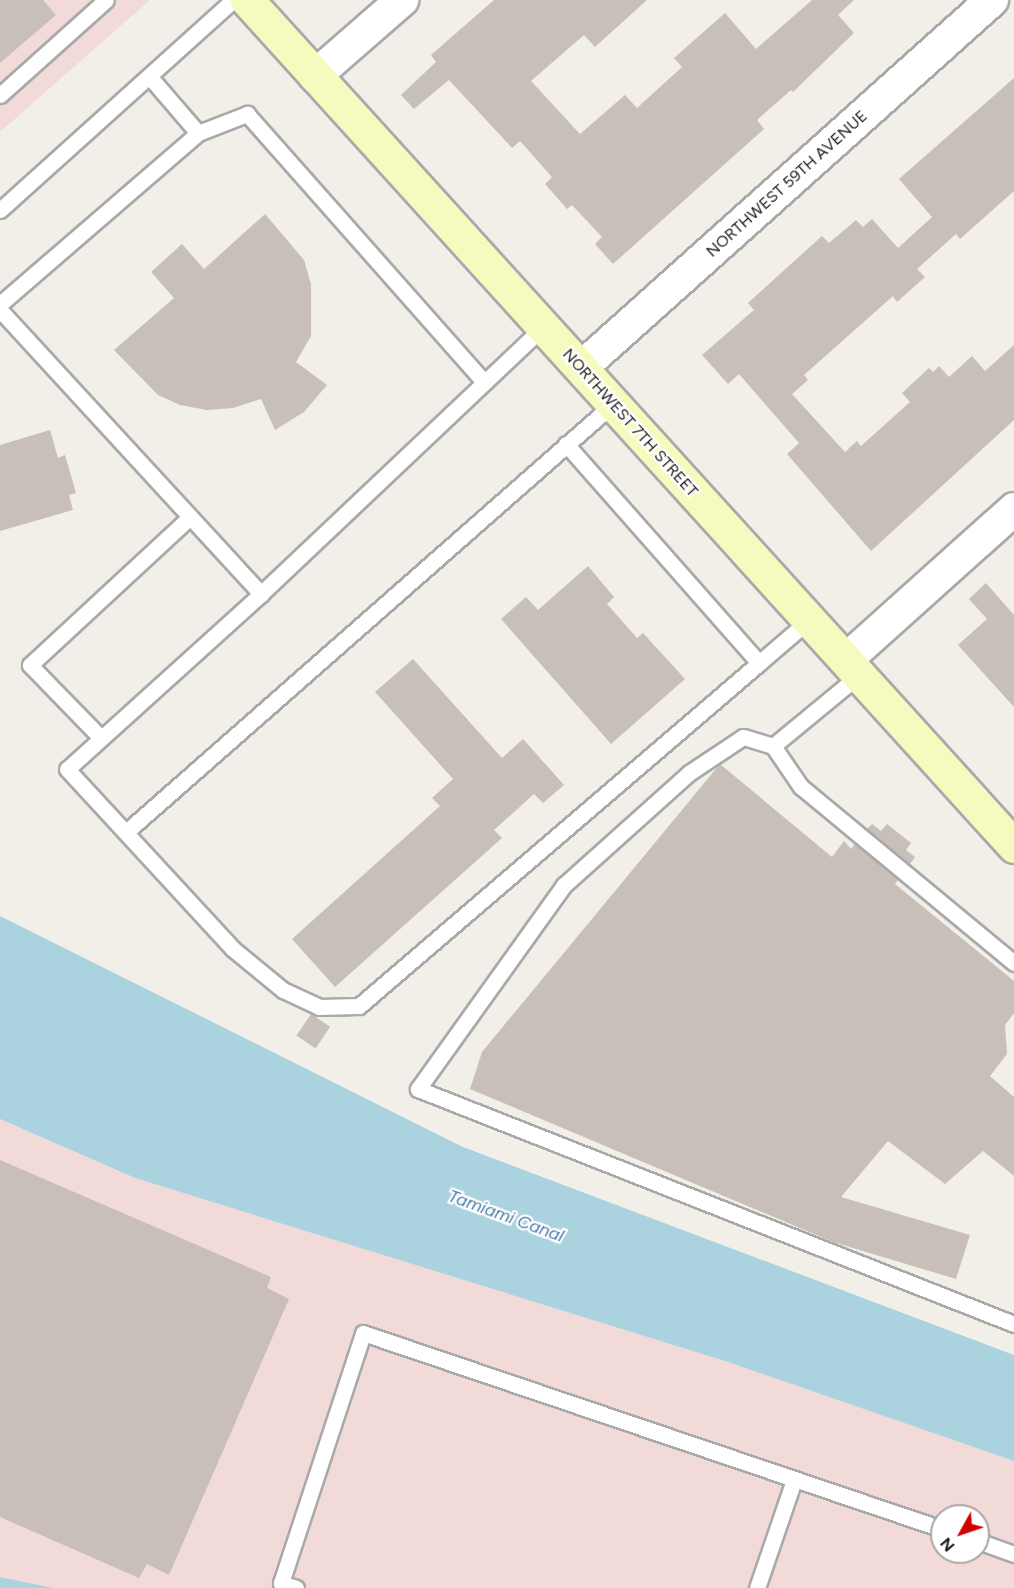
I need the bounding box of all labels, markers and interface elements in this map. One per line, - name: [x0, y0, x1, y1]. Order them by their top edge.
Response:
- street label: NORTHWEST 59TH AVENUE: [703, 107, 871, 261]
- street label: NORTHWEST 7TH STREET: [558, 345, 702, 501]
- water label: Tamiami Canal: [445, 1185, 567, 1247]
- north arrow: [930, 1504, 990, 1564]
- text: N: [936, 1534, 959, 1555]

